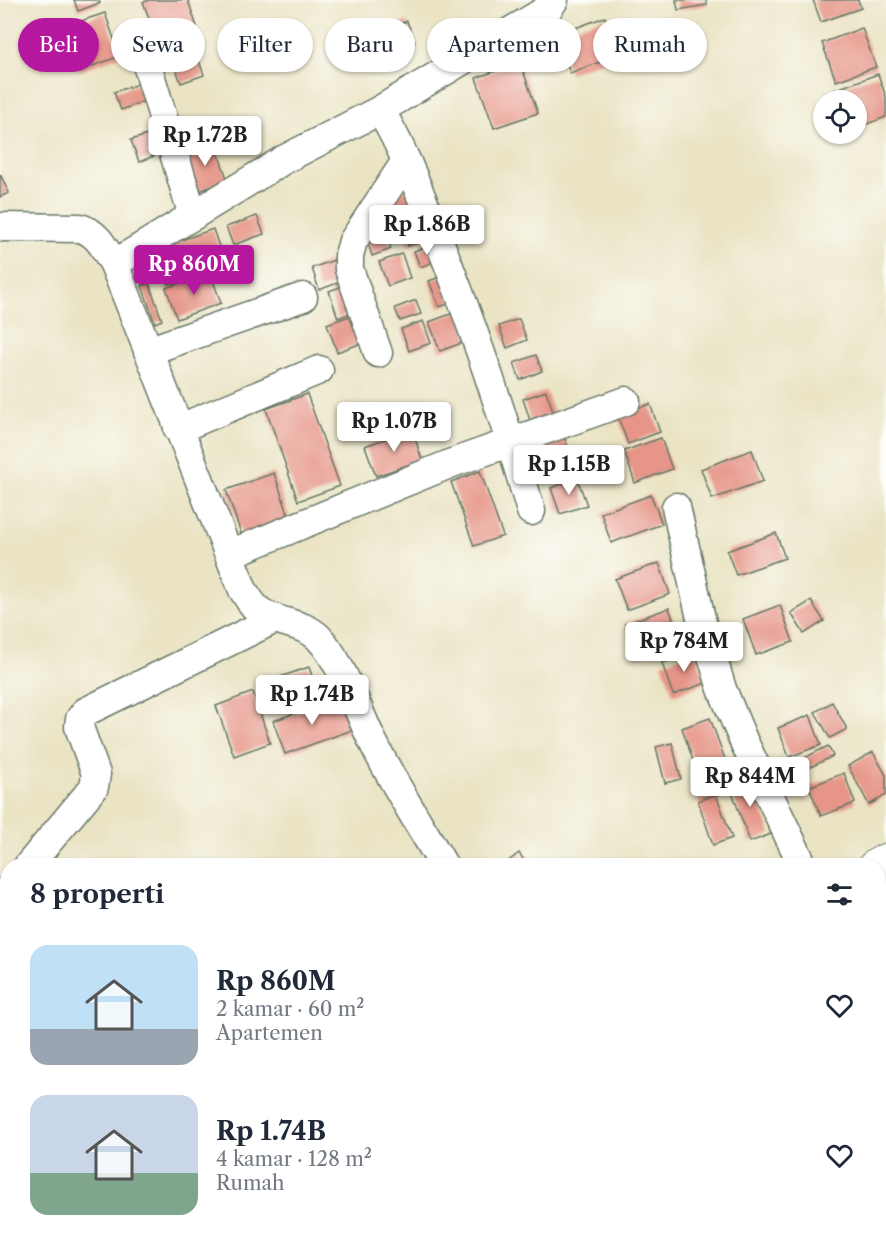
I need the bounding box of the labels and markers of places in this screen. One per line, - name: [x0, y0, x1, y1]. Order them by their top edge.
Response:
- pin: Rp 1.72B: [143, 116, 267, 167]
- pin: Rp 1.86B: [365, 205, 489, 256]
- pin: Rp 860M: [139, 245, 249, 296]
- pin: Rp 1.07B: [332, 402, 456, 453]
- pin: Rp 1.15B: [507, 445, 631, 496]
- pin: Rp 784M: [629, 622, 739, 673]
- pin: Rp 1.74B: [250, 675, 374, 726]
- pin: Rp 844M: [695, 757, 805, 808]

